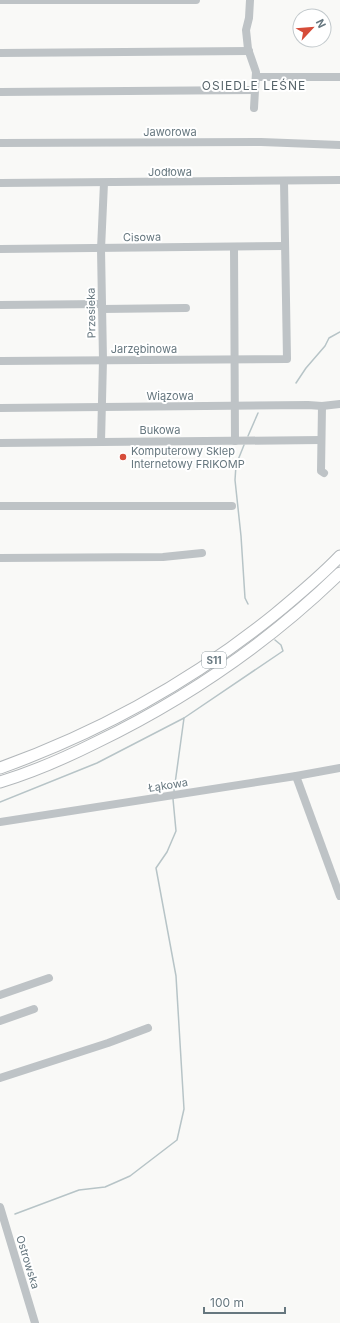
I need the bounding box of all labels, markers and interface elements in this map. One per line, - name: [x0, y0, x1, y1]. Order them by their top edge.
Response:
- north arrow: [292, 8, 332, 48]
- text: N: [313, 17, 329, 30]
- district label: OSIEDLE LEŚNE: [202, 78, 306, 93]
- street label: Jaworowa: [143, 125, 197, 139]
- street label: Jodłowa: [148, 165, 192, 179]
- street label: Cisowa: [123, 230, 161, 244]
- street label: Przesieka: [84, 288, 98, 338]
- street label: Jarzębinowa: [111, 342, 177, 356]
- street label: Wiązowa: [146, 389, 194, 403]
- street label: Bukowa: [139, 423, 181, 437]
- place label: Komputerowy Sklep Internetowy FRIKOMP: [131, 444, 245, 471]
- marker: Komputerowy Sklep Internetowy FRIKOMP: [118, 452, 128, 462]
- road number: S11: [202, 652, 226, 668]
- street label: Łąkowa: [147, 775, 189, 795]
- street label: Ostrowska: [13, 1234, 43, 1290]
- scale bar: [204, 1289, 285, 1315]
- text: 100 m: [210, 1295, 244, 1310]

